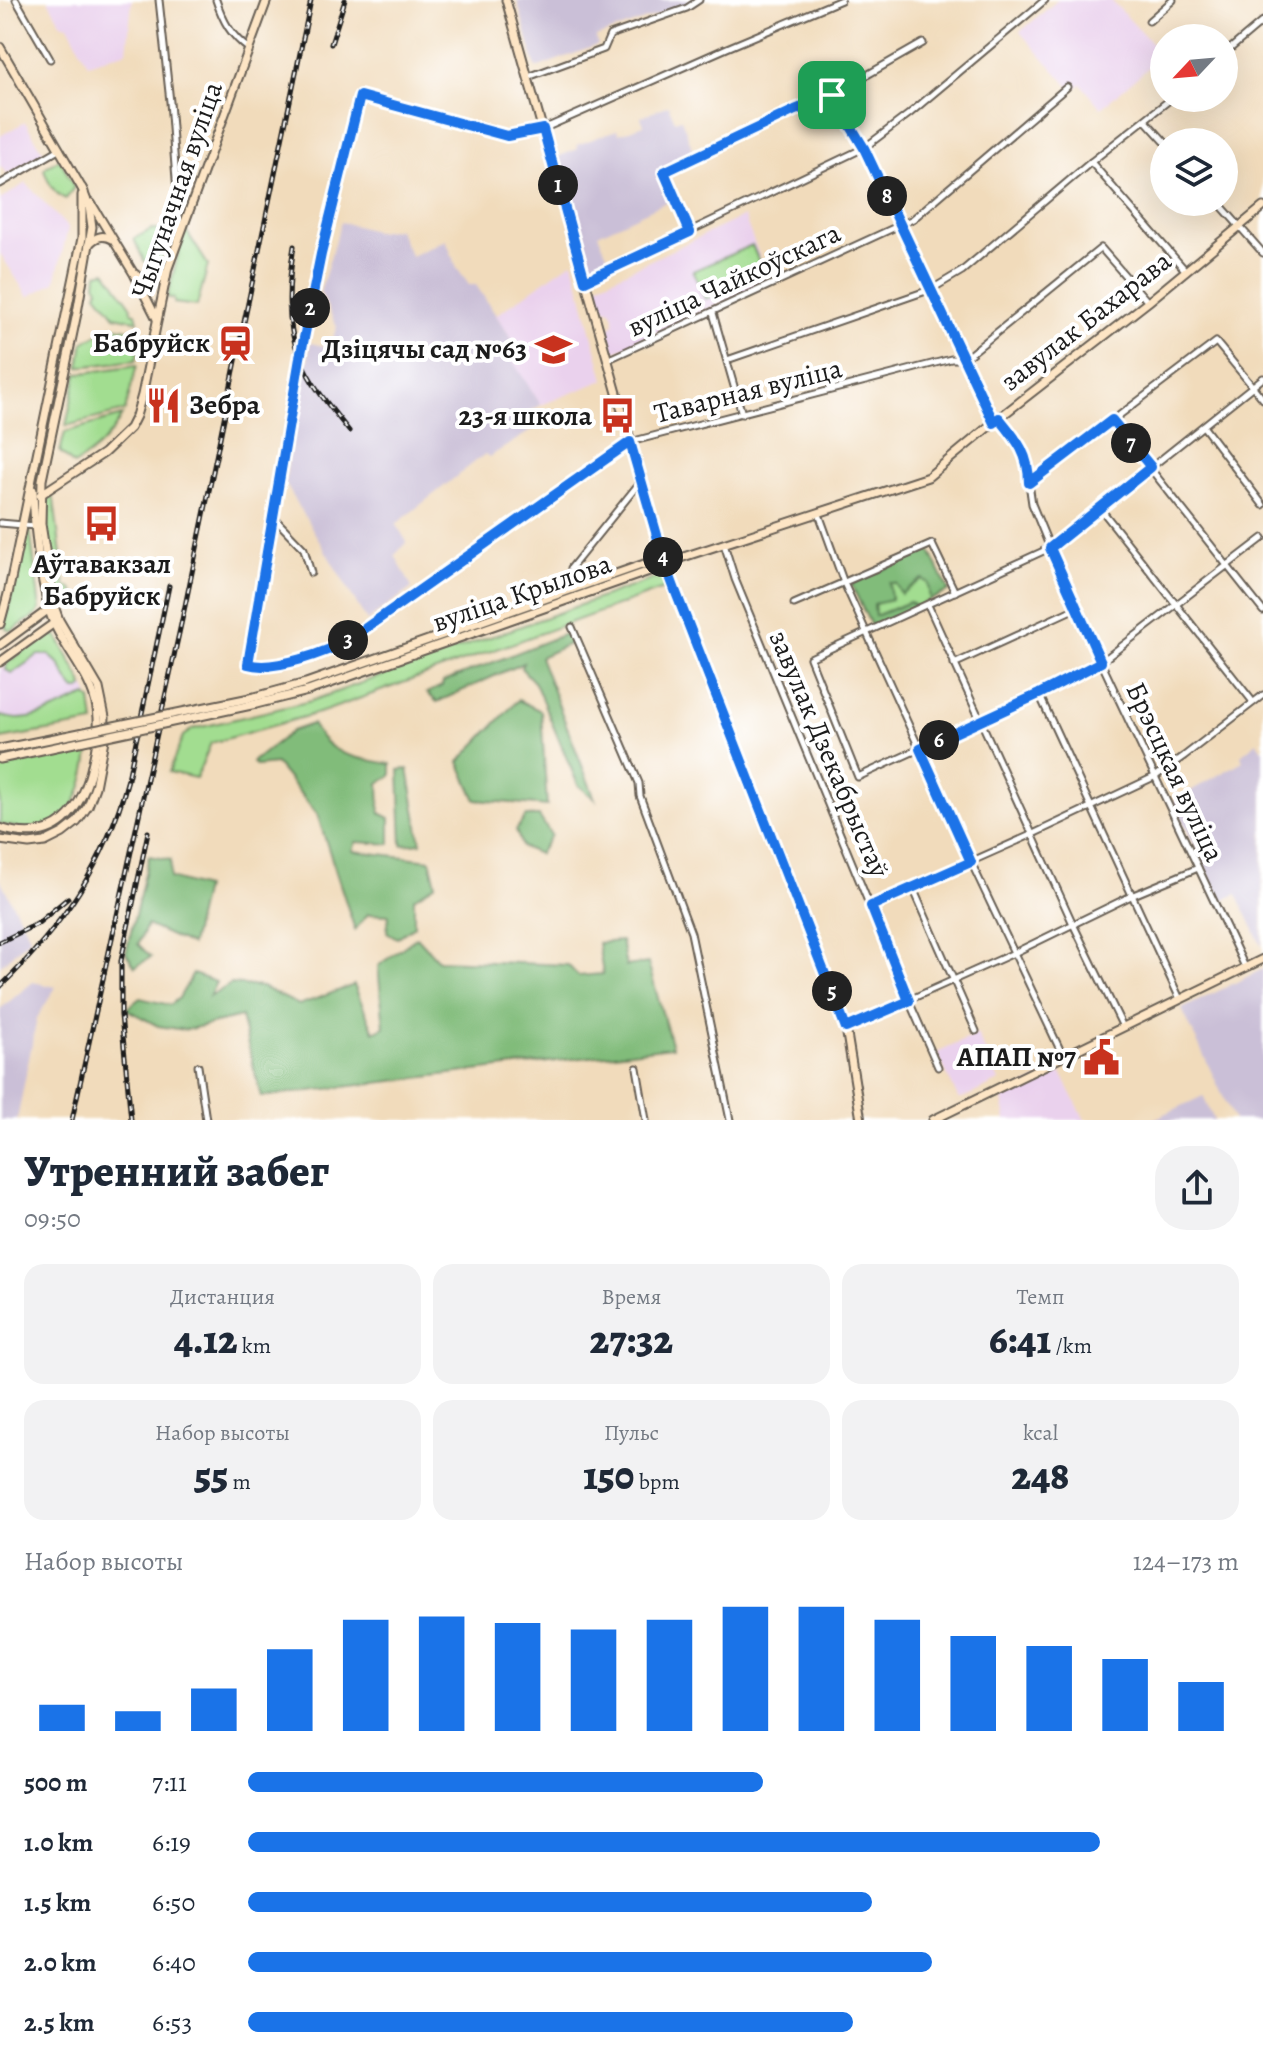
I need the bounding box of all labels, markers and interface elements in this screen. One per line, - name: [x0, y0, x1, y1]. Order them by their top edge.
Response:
- north arrow: [1150, 24, 1238, 112]
- map controls: [1150, 24, 1238, 216]
- pin: [798, 61, 866, 129]
- icon: arrive: [810, 73, 854, 117]
- street label: Чыгуначная вуліца: [122, 77, 232, 303]
- button: layers: [1150, 128, 1238, 216]
- pin: 1: [538, 165, 578, 205]
- text: 1: [554, 170, 562, 200]
- pin: 8: [867, 176, 907, 216]
- text: 8: [882, 181, 892, 211]
- street label: вуліца Чайкоўскага: [621, 214, 847, 346]
- street label: завулак Бахарава: [993, 242, 1179, 400]
- pin: 2: [290, 288, 330, 328]
- text: 2: [305, 293, 315, 323]
- place label: Бабруйск: [93, 324, 210, 362]
- station icon: Бабруйск: [217, 324, 255, 362]
- place label: Дзіцячы сад №63: [322, 330, 527, 368]
- school or university icon: Дзіцячы сад №63: [534, 330, 572, 368]
- street label: Таварная вуліца: [650, 349, 846, 433]
- restaurant icon: Зебра: [144, 386, 182, 424]
- place label: Зебра: [189, 386, 261, 424]
- place label: 23-я школа: [459, 397, 593, 435]
- bus stop icon: 23-я школа: [599, 397, 637, 435]
- pin: 7: [1111, 423, 1151, 463]
- text: 7: [1126, 428, 1136, 458]
- bus stop icon: Аўтавакзал Бабруйск: [83, 505, 121, 543]
- pin: 4: [643, 537, 683, 577]
- text: 4: [658, 542, 668, 572]
- place label: Аўтавакзал Бабруйск: [32, 545, 171, 615]
- street label: вуліца Крылова: [427, 545, 617, 641]
- pin: 3: [328, 620, 368, 660]
- text: 3: [343, 625, 353, 655]
- street label: завулак Дзекабрыстаў: [760, 625, 898, 884]
- street label: Брэсцкая вуліца: [1117, 676, 1233, 868]
- pin: 6: [919, 720, 959, 760]
- text: 6: [934, 725, 944, 755]
- pin: 5: [812, 971, 852, 1011]
- text: 5: [827, 976, 837, 1006]
- place label: АПАП №7: [956, 1038, 1076, 1076]
- public building icon: АПАП №7: [1083, 1038, 1121, 1076]
- text: Утренний забег: [24, 1141, 329, 1201]
- button: share: [1155, 1146, 1239, 1230]
- text: 09:50: [24, 1201, 81, 1236]
- text: Дистанция: [170, 1282, 275, 1312]
- text: Время: [602, 1282, 661, 1312]
- text: Темп: [1017, 1282, 1064, 1312]
- text: 4.12: [174, 1312, 238, 1367]
- text: 27:32: [590, 1312, 673, 1367]
- text: 6:41: [989, 1312, 1051, 1367]
- text: km: [238, 1331, 271, 1361]
- text: /km: [1051, 1331, 1092, 1361]
- text: Набор высоты: [155, 1418, 290, 1448]
- text: Пульс: [604, 1418, 659, 1448]
- text: kcal: [1023, 1418, 1058, 1448]
- text: 55: [194, 1448, 228, 1503]
- text: 150: [583, 1448, 634, 1503]
- text: 248: [1012, 1448, 1069, 1503]
- text: m: [228, 1467, 251, 1497]
- text: bpm: [634, 1467, 680, 1497]
- text: Набор высоты: [24, 1544, 183, 1579]
- text: 124–173 m: [1133, 1544, 1239, 1579]
- text: 500 m: [24, 1765, 88, 1800]
- text: 7:11: [152, 1765, 187, 1800]
- text: 1.0 km: [24, 1825, 93, 1860]
- text: 6:19: [152, 1825, 191, 1860]
- text: 1.5 km: [24, 1885, 91, 1920]
- text: 6:50: [152, 1885, 195, 1920]
- text: 2.0 km: [24, 1945, 97, 1980]
- text: 6:40: [152, 1945, 196, 1980]
- text: 2.5 km: [24, 2005, 95, 2040]
- text: 6:53: [152, 2005, 192, 2040]

